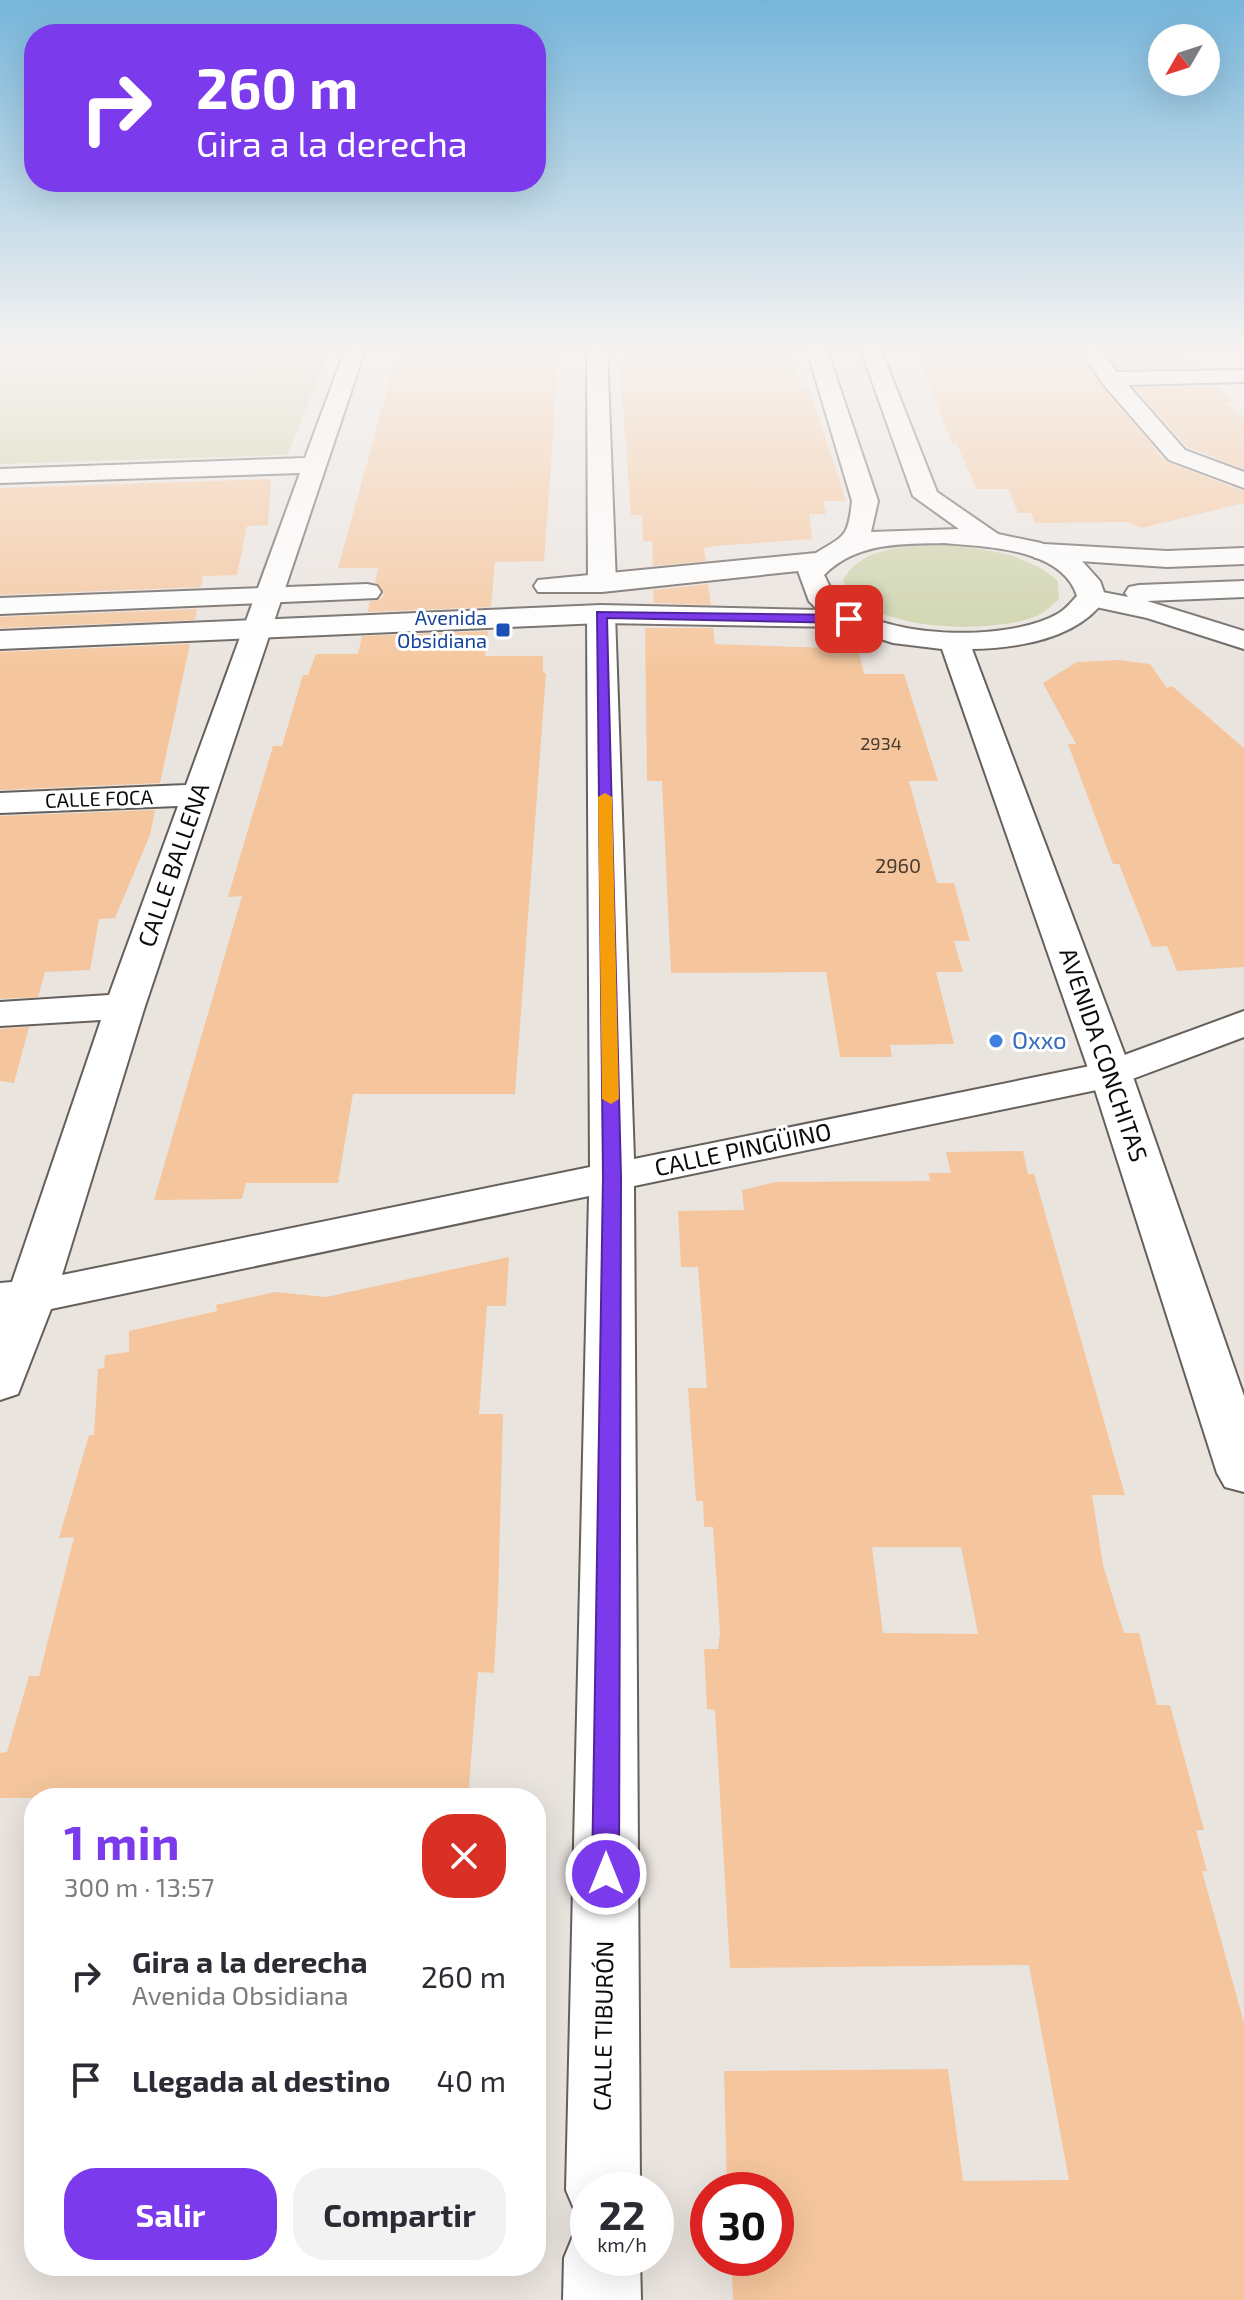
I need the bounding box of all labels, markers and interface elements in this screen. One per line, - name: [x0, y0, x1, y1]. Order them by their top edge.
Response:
- north arrow: [1148, 24, 1220, 96]
- map controls: [1148, 24, 1220, 96]
- text: 260 m: [196, 53, 358, 120]
- icon: right: [64, 56, 168, 160]
- text: Gira a la derecha: [196, 121, 468, 164]
- pin: [815, 585, 883, 653]
- icon: arrive: [827, 597, 871, 641]
- place label: Avenida Obsidiana: [397, 605, 487, 652]
- marker: Avenida Obsidiana: [494, 621, 512, 639]
- house number: 2934: [860, 732, 902, 754]
- street label: CALLE BALLENA: [131, 778, 214, 950]
- street label: CALLE FOCA: [45, 784, 154, 812]
- house number: 2960: [875, 853, 921, 877]
- street label: AVENIDA CONCHITAS: [1054, 944, 1155, 1165]
- place label: Oxxo: [1012, 1025, 1067, 1054]
- marker: Oxxo: [987, 1032, 1005, 1050]
- street label: CALLE PINGÜINO: [652, 1116, 834, 1181]
- text: 1 min: [64, 1812, 180, 1870]
- button: close: [422, 1814, 506, 1898]
- position arrow: [564, 1832, 648, 1916]
- text: 300 m · 13:57: [64, 1871, 214, 1902]
- street label: CALLE TIBURÓN: [587, 1941, 618, 2111]
- text: Gira a la derecha: [132, 1943, 368, 1979]
- icon: right: [64, 1954, 108, 1998]
- text: 260 m: [421, 1958, 506, 1994]
- text: Avenida Obsidiana: [132, 1979, 349, 2010]
- icon: arrive: [64, 2058, 108, 2102]
- text: Llegada al destino: [132, 2062, 391, 2098]
- text: 40 m: [436, 2062, 506, 2098]
- button: Salir: [64, 2168, 277, 2260]
- button: Compartir: [293, 2168, 506, 2260]
- speed limit sign: 30: [690, 2172, 794, 2276]
- text: 22: [599, 2190, 645, 2238]
- text: km/h: [597, 2232, 647, 2256]

